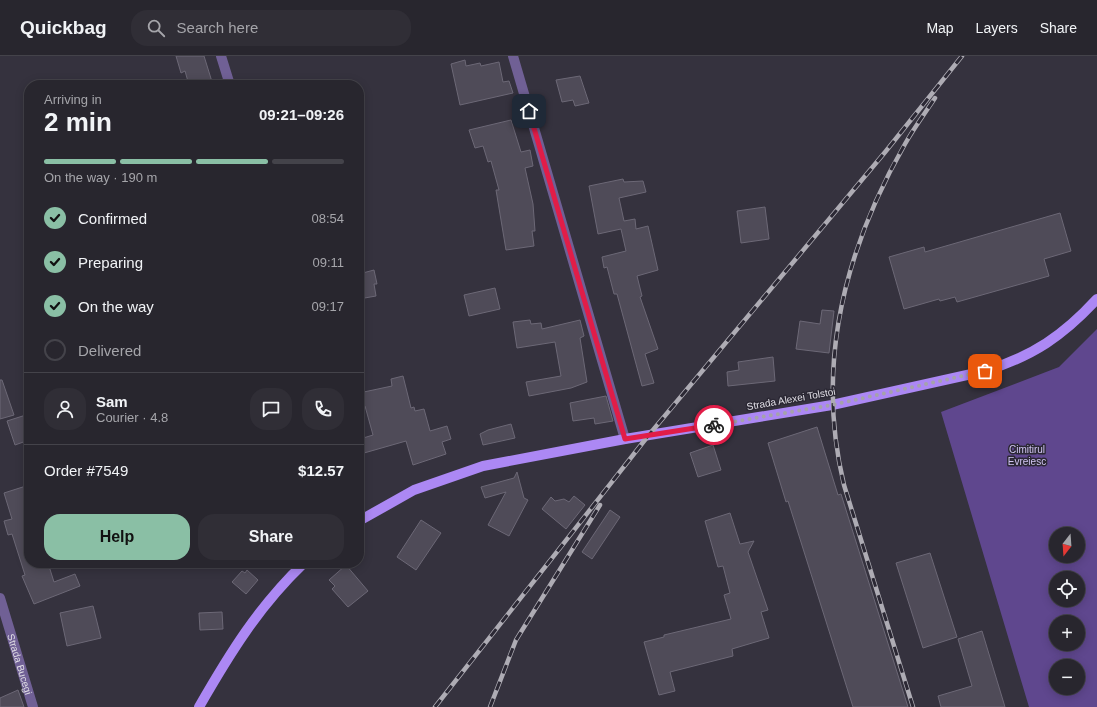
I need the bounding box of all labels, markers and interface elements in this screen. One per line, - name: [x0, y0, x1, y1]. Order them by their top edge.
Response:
- search box: [131, 10, 411, 46]
- text: Quickbag: [20, 17, 107, 38]
- icon: search: [145, 17, 167, 39]
- text: Search here: [177, 19, 258, 36]
- text: Map: [926, 20, 954, 36]
- text: Layers: [976, 20, 1018, 36]
- text: Share: [1040, 20, 1077, 36]
- text: Arriving in: [44, 92, 102, 107]
- pin: [512, 94, 546, 128]
- icon: home: [518, 100, 540, 122]
- text: 09:21–09:26: [259, 106, 344, 123]
- text: 2 min: [44, 107, 112, 137]
- text: On the way · 190 m: [44, 170, 157, 185]
- icon: check: [44, 207, 66, 229]
- text: Confirmed: [78, 210, 147, 227]
- text: 08:54: [311, 211, 344, 226]
- icon: check: [44, 251, 66, 273]
- text: Preparing: [78, 254, 143, 271]
- text: 09:11: [312, 255, 344, 270]
- icon: check: [44, 295, 66, 317]
- text: On the way: [78, 298, 154, 315]
- text: 09:17: [311, 299, 344, 314]
- text: Delivered: [78, 342, 141, 359]
- pin: [968, 354, 1002, 388]
- icon: bag: [974, 360, 996, 382]
- street label: Strada Alexei Tolstoi: [746, 386, 836, 412]
- button: person: [44, 388, 86, 430]
- button: chat: [250, 388, 292, 430]
- button: phone: [302, 388, 344, 430]
- text: Sam: [96, 393, 128, 410]
- courier: [694, 405, 734, 445]
- text: Courier · 4.8: [96, 410, 168, 425]
- icon: bike: [703, 414, 725, 436]
- park label: Cimitirul Evreiesc: [1008, 444, 1046, 467]
- text: Order #7549: [44, 462, 128, 479]
- text: $12.57: [298, 462, 344, 479]
- button: Help: [44, 514, 190, 560]
- button: Share: [198, 514, 344, 560]
- north arrow: [1049, 527, 1085, 563]
- map controls: [1049, 527, 1085, 695]
- button: locate: [1049, 571, 1085, 607]
- button: +: [1049, 615, 1085, 651]
- street label: Strada Bucegi: [6, 632, 34, 696]
- button: −: [1049, 659, 1085, 695]

